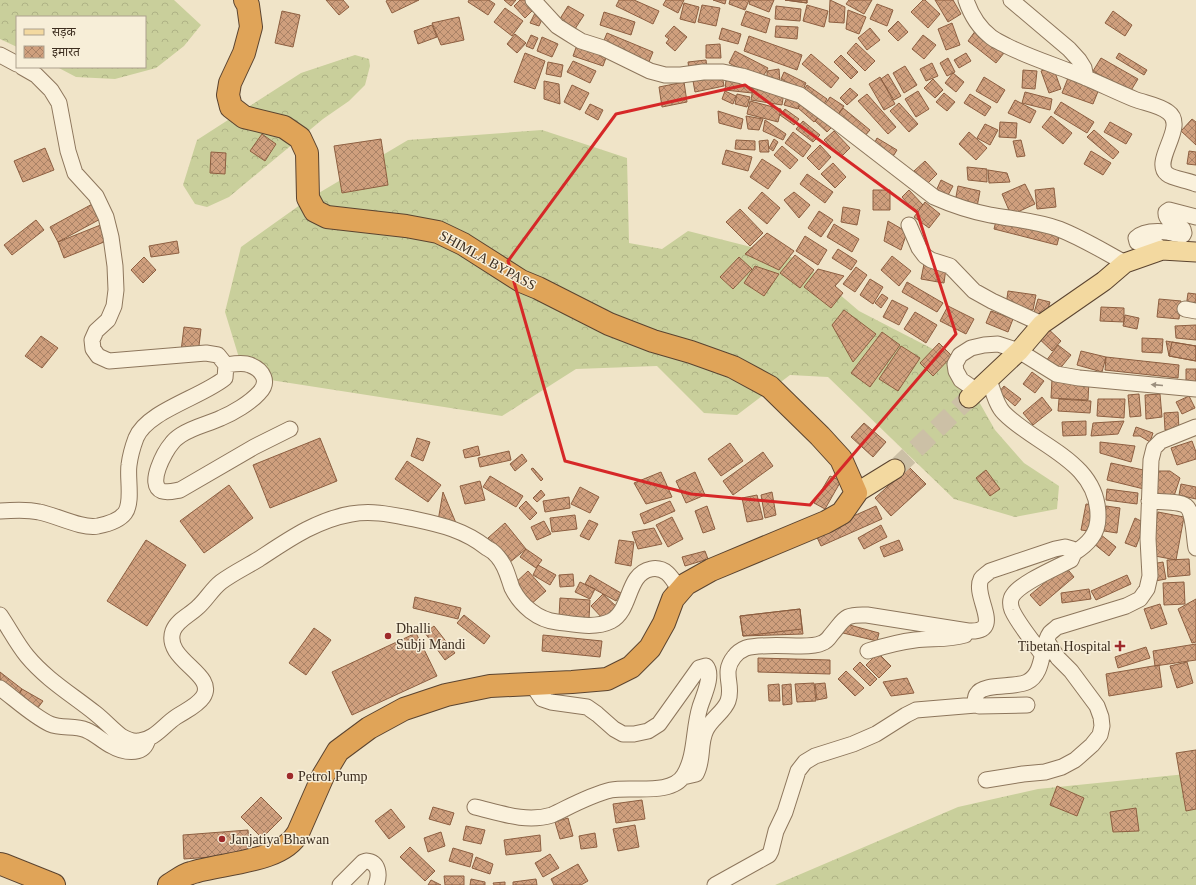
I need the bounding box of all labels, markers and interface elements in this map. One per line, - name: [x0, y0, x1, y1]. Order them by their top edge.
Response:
- legend: [16, 16, 146, 68]
- text: सड़क: [52, 25, 77, 39]
- text: इमारत: [52, 45, 81, 59]
- street label: SHIMLA BYPASS: [437, 228, 539, 293]
- one-way arrow: [1151, 382, 1163, 388]
- place label: Dhalli Subji Mandi: [396, 621, 466, 652]
- marker: Dhalli Subji Mandi: [383, 631, 393, 641]
- place label: Tibetan Hospital: [1018, 639, 1111, 654]
- marker: Tibetan Hospital: [1114, 640, 1126, 652]
- place label: Petrol Pump: [298, 769, 368, 784]
- marker: Petrol Pump: [285, 771, 295, 781]
- place label: Janjatiya Bhawan: [230, 832, 329, 847]
- marker: Janjatiya Bhawan: [217, 834, 227, 844]

